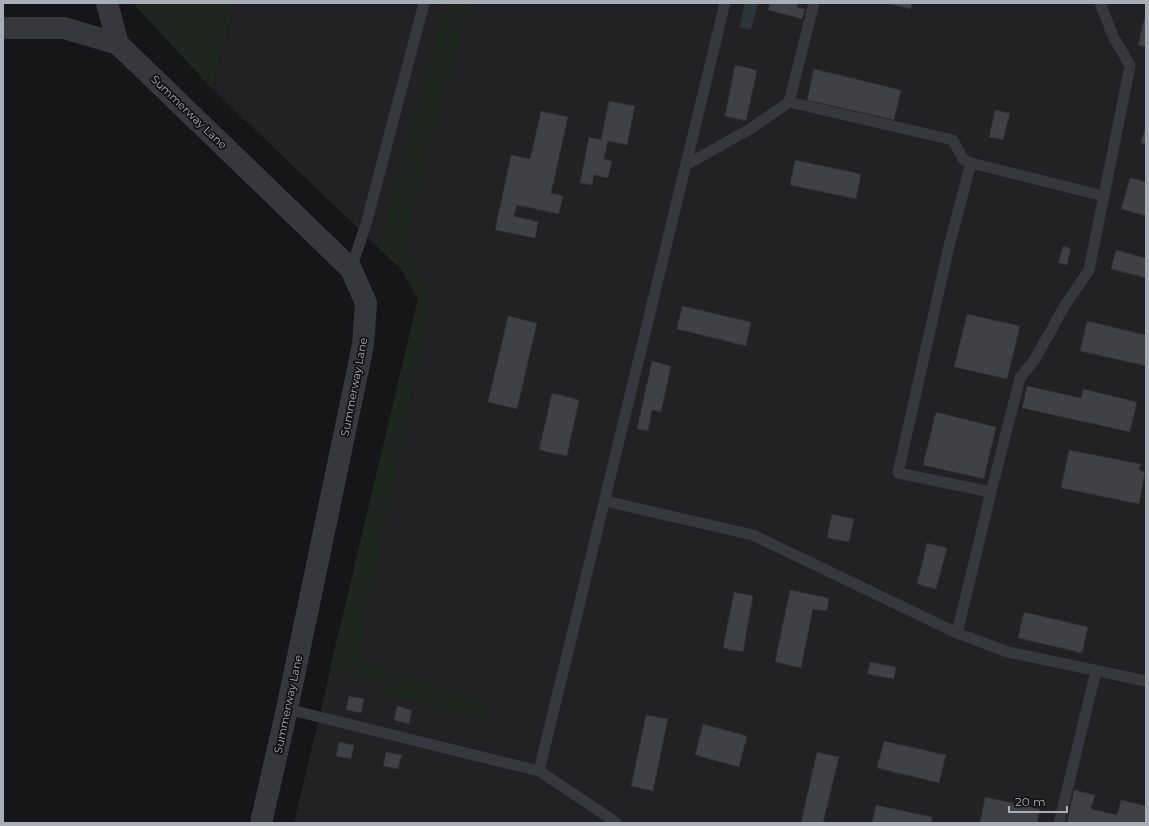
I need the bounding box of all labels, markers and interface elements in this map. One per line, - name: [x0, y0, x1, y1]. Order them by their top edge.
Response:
- street label: Summerway Lane: [148, 72, 230, 152]
- street label: Summerway Lane: [338, 336, 371, 438]
- street label: Summerway Lane: [271, 653, 305, 755]
- scale bar: [1009, 788, 1067, 814]
- text: 20 m: [1015, 794, 1046, 809]

